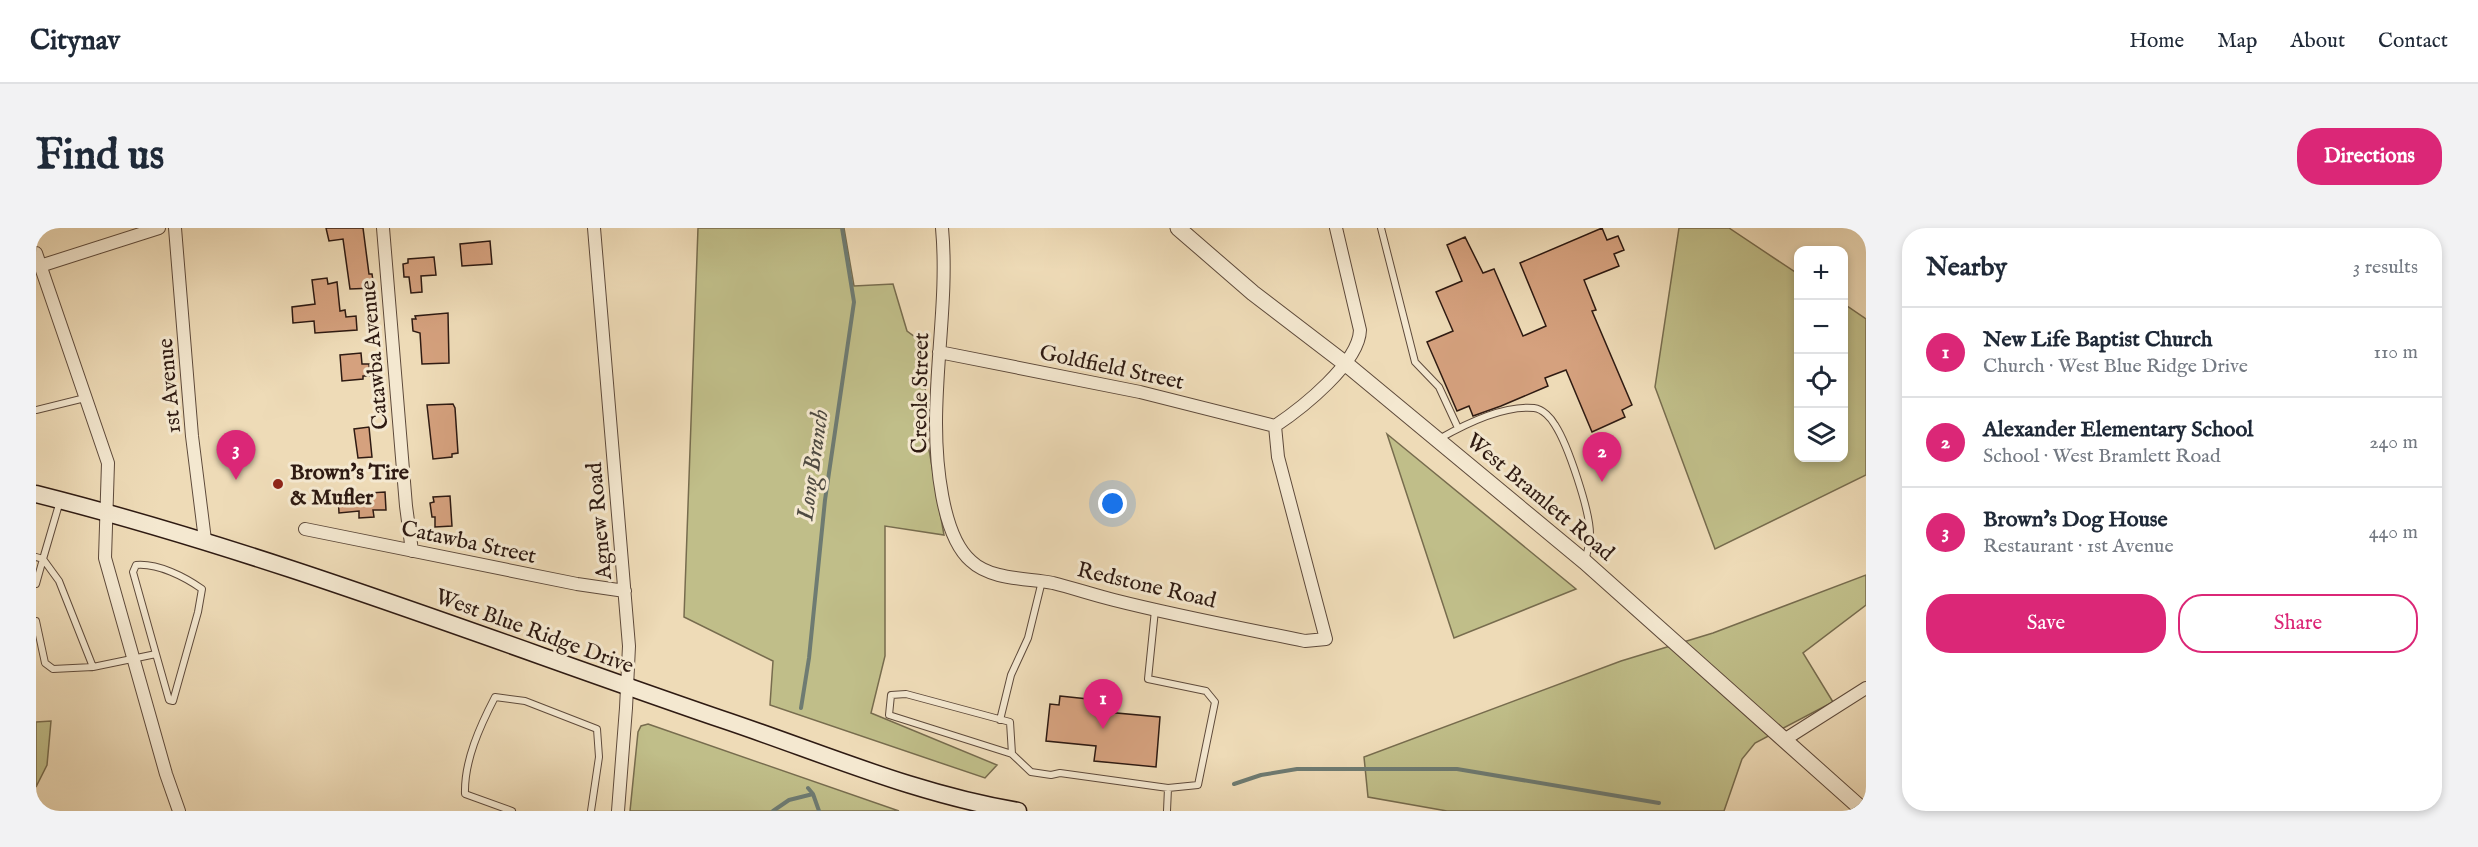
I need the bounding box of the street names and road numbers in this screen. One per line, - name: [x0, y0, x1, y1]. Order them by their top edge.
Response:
- street label: Catawba Avenue: [355, 279, 395, 431]
- street label: Creole Street: [906, 332, 936, 454]
- street label: 1st Avenue: [152, 337, 188, 435]
- street label: Goldfield Street: [1037, 339, 1187, 397]
- street label: West Bramlett Road: [1460, 427, 1620, 568]
- street label: Agnew Road: [581, 461, 619, 582]
- street label: Catawba Street: [399, 515, 539, 571]
- street label: Redstone Road: [1074, 556, 1219, 616]
- street label: West Blue Ridge Drive: [431, 583, 637, 681]

